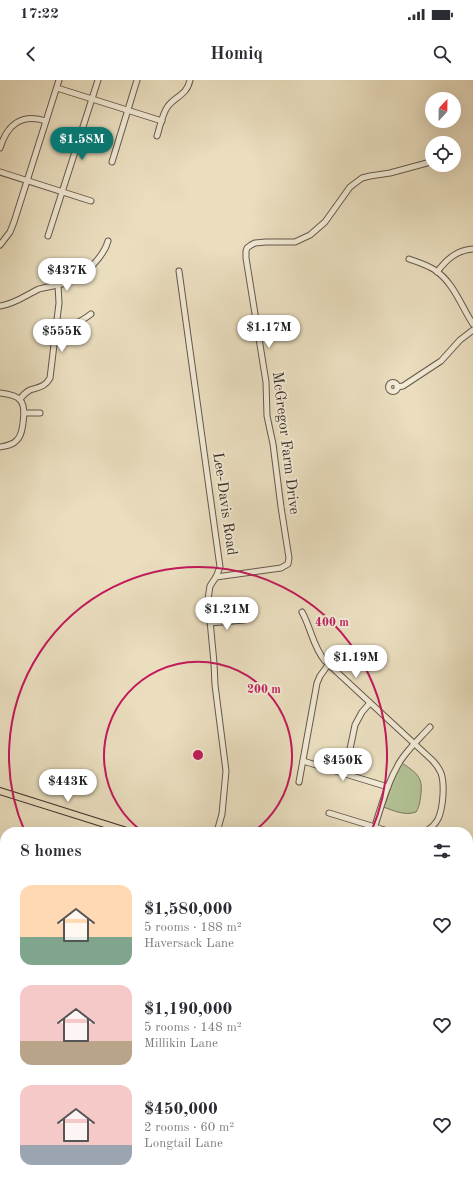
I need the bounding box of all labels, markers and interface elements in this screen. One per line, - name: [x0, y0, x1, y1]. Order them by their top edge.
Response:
- text: 17:22: [20, 7, 59, 22]
- icon: back: [20, 43, 42, 65]
- icon: search: [431, 43, 453, 65]
- text: Homiq: [210, 45, 263, 63]
- north arrow: [425, 92, 461, 128]
- map controls: [425, 92, 461, 172]
- pin: $1.58M: [49, 127, 115, 161]
- text: $1.58M: [59, 133, 105, 146]
- button: locate: [425, 136, 461, 172]
- pin: $437K: [39, 258, 95, 292]
- text: $437K: [47, 264, 87, 277]
- pin: $1.17M: [236, 315, 302, 349]
- pin: $555K: [34, 319, 90, 353]
- text: $1.17M: [246, 321, 292, 334]
- text: $555K: [42, 325, 82, 338]
- street label: McGregor Farm Drive: [269, 371, 301, 515]
- street label: Lee-Davis Road: [209, 451, 239, 557]
- pin: $1.21M: [194, 597, 260, 631]
- text: $1.21M: [204, 603, 250, 616]
- text: 400 m: [315, 617, 349, 629]
- pin: $1.19M: [323, 645, 389, 679]
- text: $1.19M: [333, 651, 379, 664]
- text: 200 m: [247, 684, 281, 696]
- centre of rings: [191, 748, 205, 762]
- pin: $450K: [315, 748, 371, 782]
- text: $450K: [323, 754, 363, 767]
- pin: $443K: [40, 769, 96, 803]
- text: $443K: [48, 775, 88, 788]
- icon: filters: [431, 840, 453, 862]
- text: 8 homes: [20, 843, 82, 860]
- icon: home: [52, 901, 100, 949]
- text: $1,580,000: [144, 901, 232, 918]
- icon: heart: [431, 914, 453, 936]
- text: 5 rooms · 188 m²: [144, 921, 242, 934]
- text: Haversack Lane: [144, 937, 234, 950]
- icon: home: [52, 1001, 100, 1049]
- text: $1,190,000: [144, 1001, 232, 1018]
- icon: heart: [431, 1014, 453, 1036]
- text: 5 rooms · 148 m²: [144, 1021, 242, 1034]
- text: Millikin Lane: [144, 1037, 218, 1050]
- icon: home: [52, 1101, 100, 1149]
- text: $450,000: [144, 1101, 218, 1118]
- icon: heart: [431, 1114, 453, 1136]
- text: 2 rooms · 60 m²: [144, 1121, 234, 1134]
- text: Longtail Lane: [144, 1137, 223, 1150]

